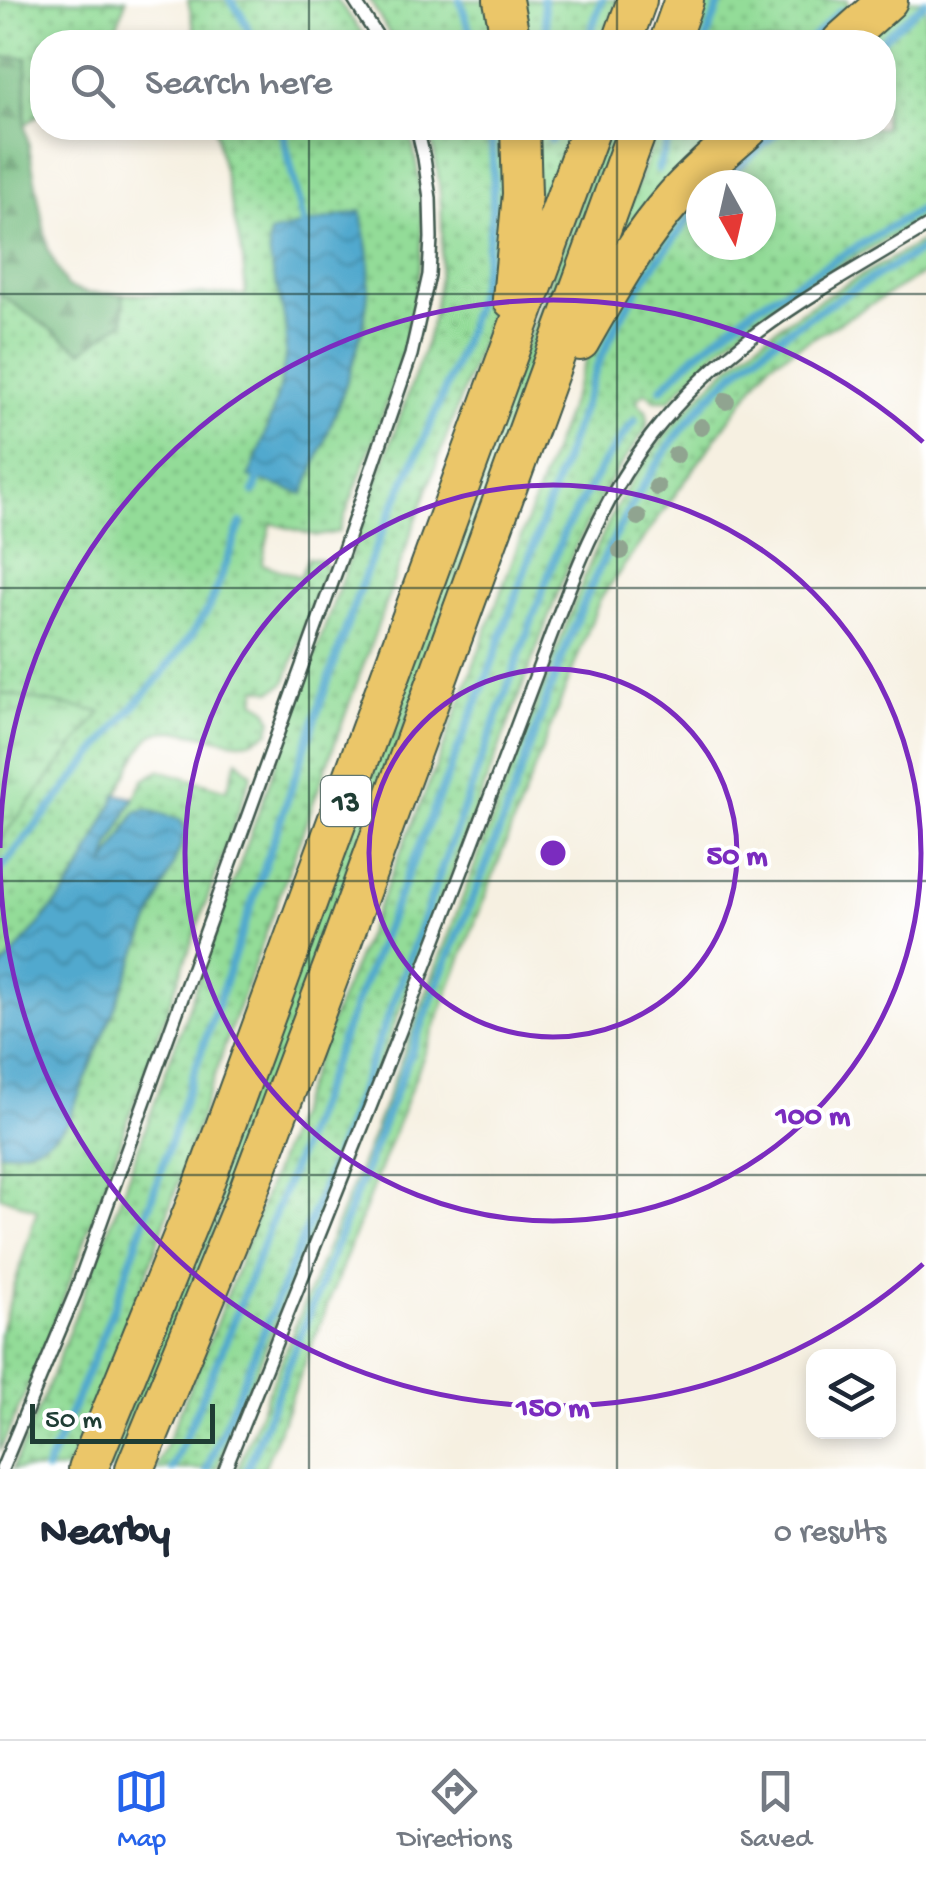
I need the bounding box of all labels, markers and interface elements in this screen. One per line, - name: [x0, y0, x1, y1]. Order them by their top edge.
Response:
- search box: [30, 30, 896, 140]
- icon: search: [65, 58, 120, 113]
- text: Search here: [145, 63, 332, 107]
- north arrow: [686, 170, 776, 260]
- road number: 13: [321, 776, 371, 826]
- centre of rings: [535, 835, 571, 871]
- text: 50 m: [706, 841, 768, 876]
- text: 100 m: [775, 1101, 851, 1136]
- map controls: [806, 1349, 896, 1439]
- button: layers: [806, 1349, 896, 1439]
- text: 150 m: [515, 1393, 590, 1428]
- scale bar: [30, 1399, 215, 1444]
- text: 50 m: [45, 1405, 102, 1438]
- text: Nearby: [40, 1510, 170, 1559]
- text: 0 results: [774, 1515, 886, 1553]
- tab: Map: [114, 1764, 169, 1857]
- tab: Directions: [398, 1764, 512, 1857]
- tab: Saved: [740, 1764, 812, 1857]

